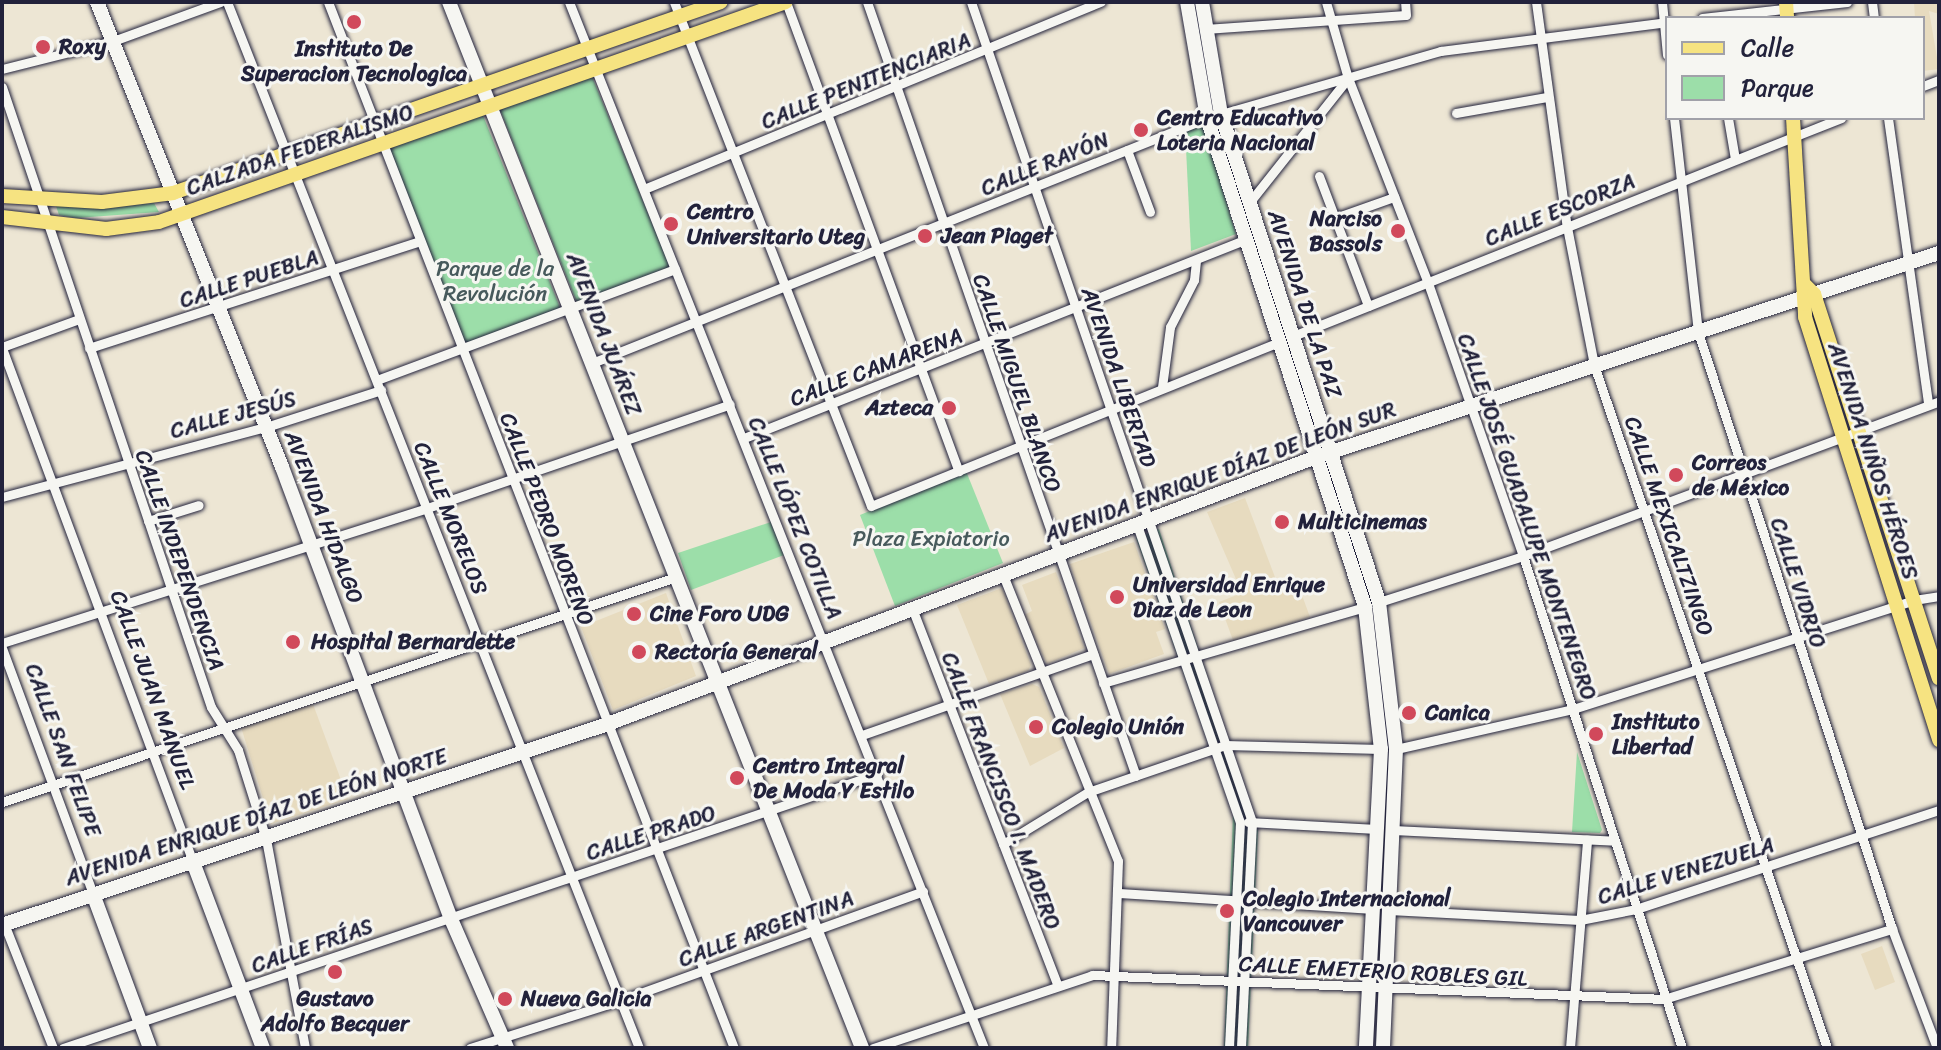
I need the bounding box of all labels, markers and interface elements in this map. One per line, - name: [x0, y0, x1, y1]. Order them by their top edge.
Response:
- marker: Instituto De Superacion Tecnologica: [345, 13, 363, 31]
- legend: [1665, 16, 1925, 120]
- street label: CALLE PENITENCIARIA: [758, 27, 974, 135]
- text: Calle: [1741, 27, 1794, 69]
- place label: Roxy: [59, 34, 106, 60]
- place label: Instituto De Superacion Tecnologica: [241, 35, 467, 86]
- marker: Roxy: [34, 38, 52, 56]
- text: Parque: [1741, 67, 1814, 109]
- street label: CALZADA FEDERALISMO: [182, 98, 418, 202]
- place label: Centro Educativo Loteria Nacional: [1157, 104, 1323, 156]
- marker: Centro Educativo Loteria Nacional: [1132, 121, 1150, 139]
- street label: CALLE RAYÓN: [977, 126, 1113, 202]
- street label: CALLE ESCORZA: [1481, 168, 1639, 252]
- place label: Centro Universitario Uteg: [687, 198, 865, 250]
- place label: Narciso Bassols: [1309, 205, 1382, 256]
- street label: AVENIDA DE LA PAZ: [1262, 207, 1348, 401]
- marker: Centro Universitario Uteg: [662, 215, 680, 233]
- marker: Narciso Bassols: [1389, 222, 1407, 240]
- place label: Jean Piaget: [941, 223, 1053, 249]
- marker: Jean Piaget: [916, 227, 934, 245]
- street label: CALLE PUEBLA: [176, 244, 322, 314]
- street label: AVENIDA JUÁREZ: [561, 249, 647, 419]
- park label: Parque de la Revolución: [436, 255, 554, 306]
- street label: CALLE MIGUEL BLANCO: [967, 269, 1067, 497]
- street label: AVENIDA LIBERTAD: [1075, 283, 1163, 471]
- street label: CALLE CAMARENA: [786, 322, 966, 412]
- street label: CALLE JOSÉ GUADALUPE MONTENEGRO: [1452, 330, 1602, 704]
- street label: AVENIDA NIÑOS HÉROES: [1822, 339, 1924, 583]
- street label: CALLE JESÚS: [167, 386, 299, 444]
- place label: Azteca: [865, 395, 933, 421]
- street label: AVENIDA ENRIQUE DÍAZ DE LEÓN SUR: [1040, 396, 1400, 548]
- marker: Azteca: [940, 399, 958, 417]
- street label: CALLE PEDRO MORENO: [494, 409, 600, 629]
- street label: CALLE LÓPEZ COTILLA: [742, 413, 848, 623]
- street label: CALLE MEXICALTZINGO: [1619, 413, 1719, 639]
- street label: AVENIDA HIDALGO: [279, 426, 369, 608]
- street label: CALLE MORELOS: [408, 438, 494, 598]
- street label: CALLE INDEPENDENCIA: [130, 446, 230, 674]
- place label: Correos de México: [1692, 449, 1789, 500]
- marker: Correos de México: [1667, 466, 1685, 484]
- place label: Multicinemas: [1298, 509, 1427, 535]
- marker: Multicinemas: [1273, 513, 1291, 531]
- street label: CALLE VIDRIO: [1765, 514, 1831, 652]
- park label: Plaza Expiatorio: [853, 526, 1009, 552]
- place label: Universidad Enrique Diaz de Leon: [1133, 571, 1324, 622]
- street label: CALLE JUAN MANUEL: [105, 587, 201, 793]
- marker: Universidad Enrique Diaz de Leon: [1108, 588, 1126, 606]
- place label: Cine Foro UDG: [650, 601, 789, 627]
- marker: Cine Foro UDG: [625, 605, 643, 623]
- place label: Hospital Bernardette: [311, 629, 515, 655]
- marker: Hospital Bernardette: [282, 631, 304, 653]
- place label: Rectoría General: [655, 639, 818, 665]
- marker: Rectoría General: [630, 643, 648, 661]
- street label: CALLE FRANCISCO I. MADERO: [936, 648, 1066, 934]
- street label: CALLE SAN FELIPE: [20, 660, 106, 840]
- place label: Canica: [1425, 700, 1490, 726]
- marker: Canica: [1400, 704, 1418, 722]
- place label: Instituto Libertad: [1612, 708, 1700, 760]
- place label: Colegio Unión: [1052, 714, 1184, 740]
- marker: Colegio Unión: [1027, 718, 1045, 736]
- marker: Instituto Libertad: [1587, 725, 1605, 743]
- street label: AVENIDA ENRIQUE DÍAZ DE LEÓN NORTE: [62, 743, 450, 891]
- place label: Centro Integral De Moda Y Estilo: [753, 752, 914, 804]
- marker: Centro Integral De Moda Y Estilo: [728, 769, 746, 787]
- street label: CALLE PRADO: [583, 800, 719, 866]
- street label: CALLE VENEZUELA: [1596, 832, 1776, 910]
- street label: CALLE ARGENTINA: [675, 885, 857, 973]
- place label: Colegio Internacional Vancouver: [1243, 885, 1450, 936]
- marker: Colegio Internacional Vancouver: [1218, 902, 1236, 920]
- street label: CALLE FRÍAS: [248, 913, 376, 979]
- street label: CALLE EMETERIO ROBLES GIL: [1237, 950, 1529, 992]
- marker: Gustavo Adolfo Becquer: [326, 963, 344, 981]
- place label: Gustavo Adolfo Becquer: [261, 985, 409, 1036]
- place label: Nueva Galicia: [521, 986, 652, 1012]
- marker: Nueva Galicia: [496, 990, 514, 1008]

